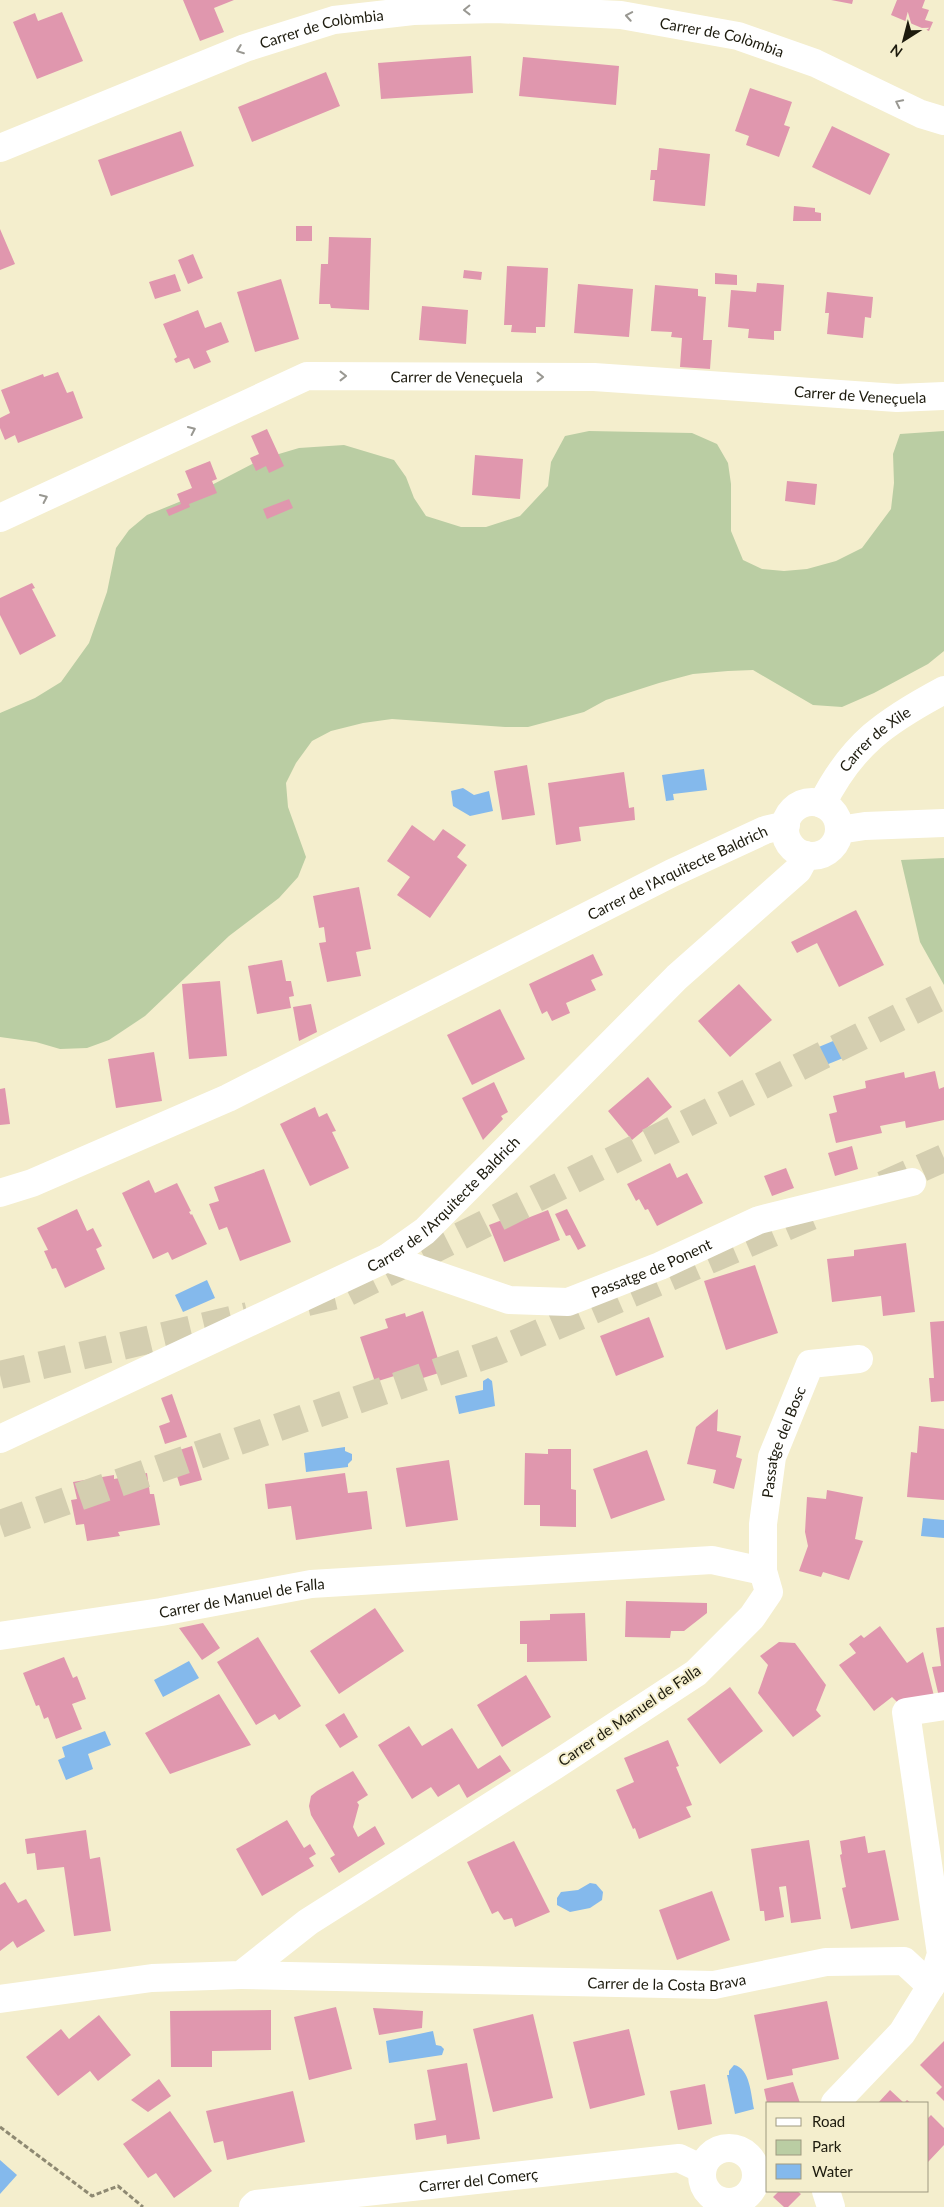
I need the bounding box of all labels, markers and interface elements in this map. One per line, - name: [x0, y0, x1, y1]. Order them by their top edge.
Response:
- street label: Carrer de Colòmbia: [257, 5, 385, 52]
- one-way arrow: [463, 5, 470, 15]
- one-way arrow: [625, 12, 634, 22]
- street label: Carrer de Colòmbia: [658, 13, 787, 60]
- north arrow: [879, 15, 929, 65]
- text: N: [887, 41, 905, 61]
- one-way arrow: [236, 44, 244, 54]
- one-way arrow: [895, 99, 904, 109]
- street label: Carrer de Veneçuela: [391, 367, 523, 386]
- one-way arrow: [339, 371, 347, 381]
- one-way arrow: [536, 372, 544, 382]
- street label: Carrer de Veneçuela: [793, 382, 927, 407]
- one-way arrow: [187, 425, 196, 436]
- one-way arrow: [39, 493, 48, 504]
- street label: Carrer de Xile: [835, 702, 914, 775]
- street label: Carrer de l'Arquitecte Baldrich: [584, 821, 770, 923]
- street label: Carrer de l'Arquitecte Baldrich: [364, 1132, 523, 1275]
- street label: Passatge de Ponent: [589, 1234, 715, 1301]
- street label: Passatge del Bosc: [758, 1383, 809, 1499]
- street label: Carrer de Manuel de Falla: [158, 1574, 325, 1621]
- street label: Carrer de Manuel de Falla: [554, 1661, 704, 1769]
- street label: Carrer de la Costa Brava: [587, 1970, 748, 1994]
- legend: [766, 2102, 929, 2192]
- text: Road: [812, 2112, 845, 2130]
- text: Park: [812, 2137, 842, 2155]
- text: Water: [812, 2162, 853, 2180]
- street label: Carrer del Comerç: [418, 2164, 539, 2195]

